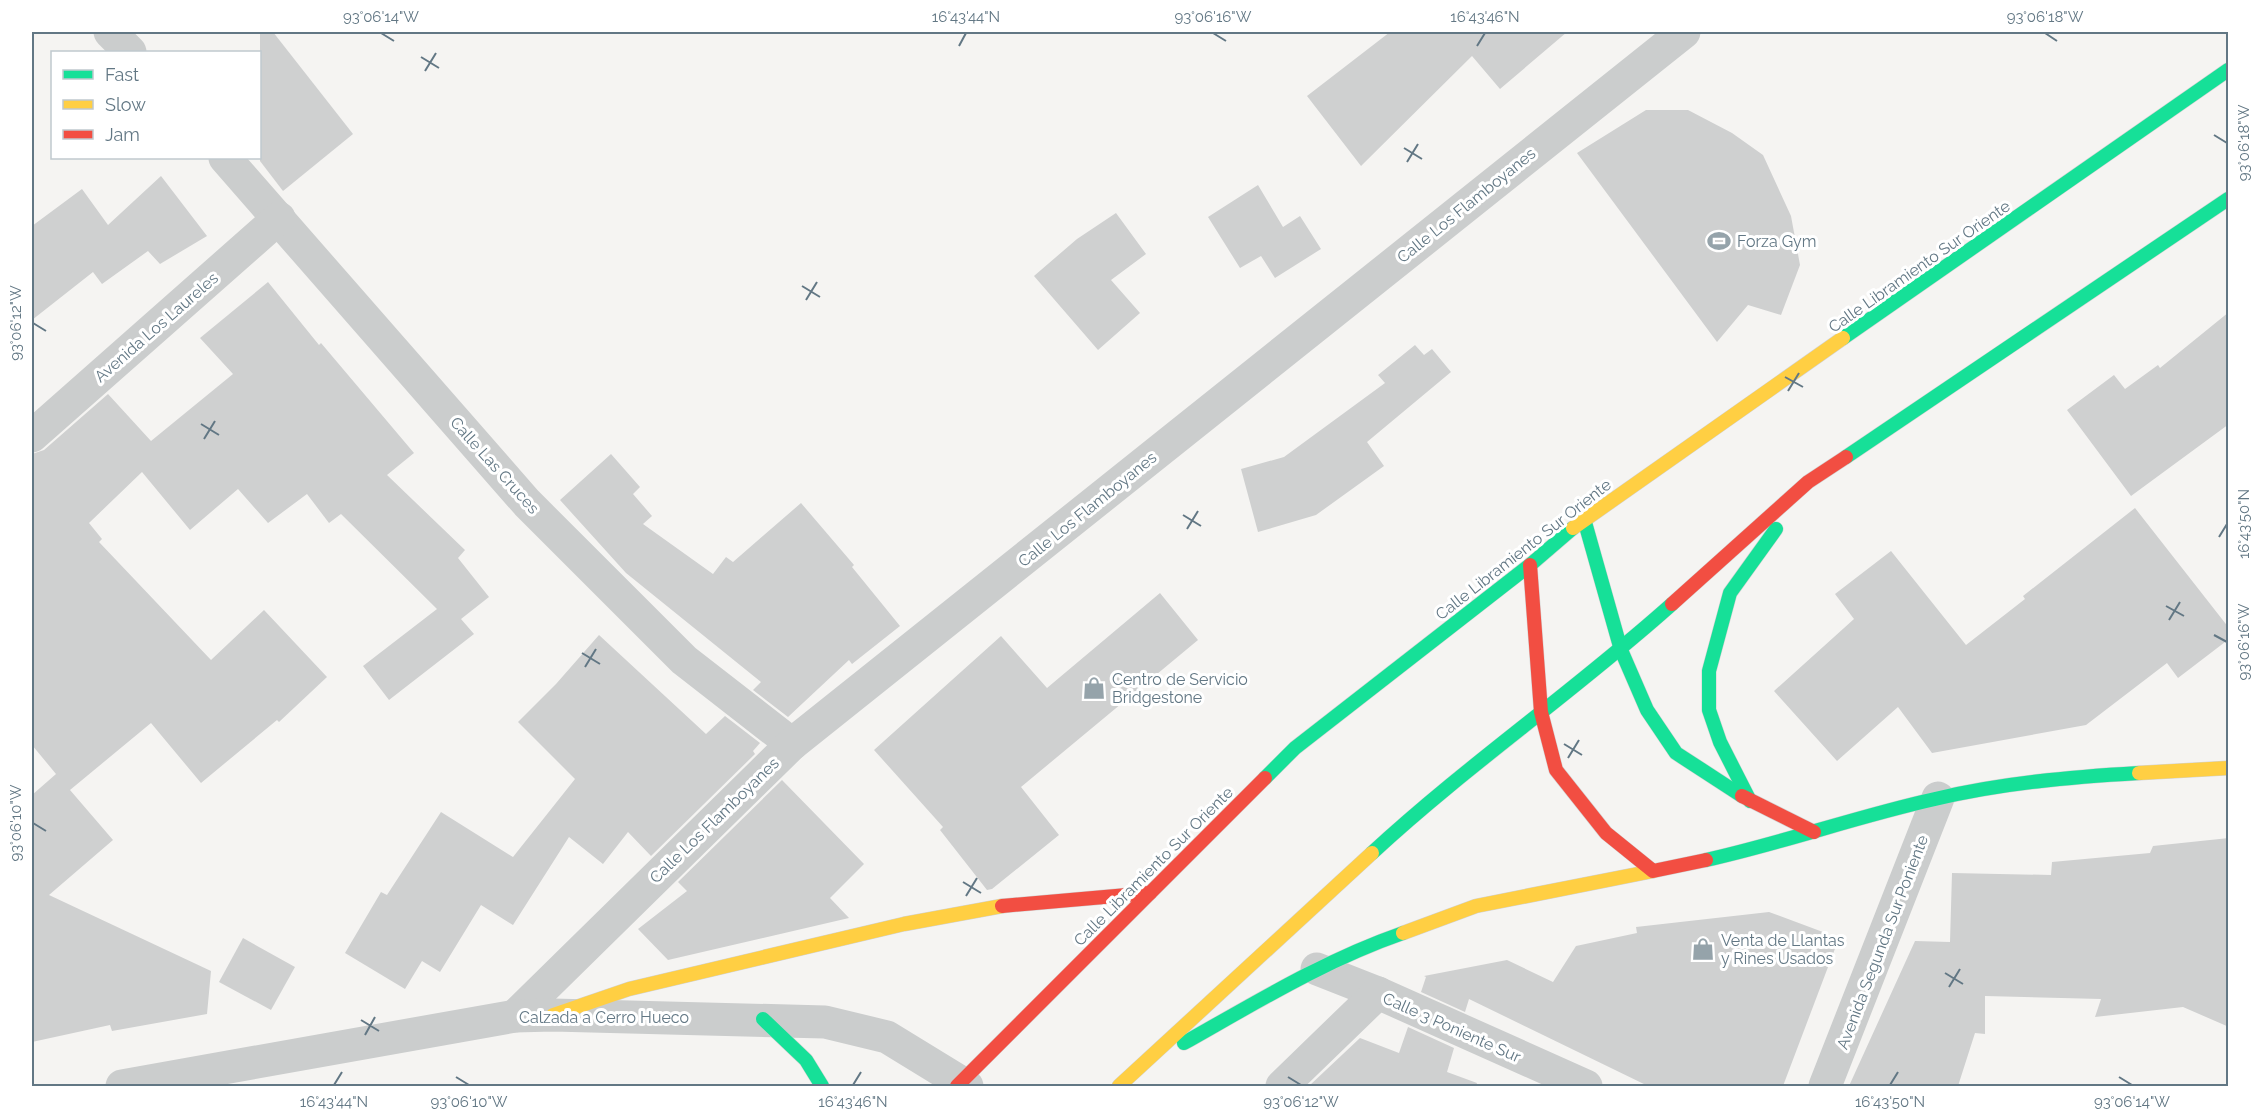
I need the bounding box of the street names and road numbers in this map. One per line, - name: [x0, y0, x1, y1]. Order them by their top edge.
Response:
- street label: Calle Los Flamboyanes: [1393, 144, 1539, 267]
- street label: Calle Libramiento Sur Oriente: [1825, 196, 2014, 337]
- street label: Avenida Los Laureles: [91, 268, 222, 386]
- street label: Calle Las Cruces: [446, 413, 543, 518]
- street label: Calle Los Flamboyanes: [1014, 448, 1160, 571]
- street label: Calle Libramiento Sur Oriente: [1432, 475, 1615, 624]
- street label: Calle Los Flamboyanes: [646, 754, 783, 887]
- street label: Calle Libramiento Sur Oriente: [1070, 783, 1237, 950]
- street label: Avenida Segunda Sur Poniente: [1833, 832, 1932, 1052]
- street label: Calle 3 Poniente Sur: [1380, 989, 1524, 1067]
- street label: Calzada a Cerro Hueco: [519, 1008, 689, 1027]

